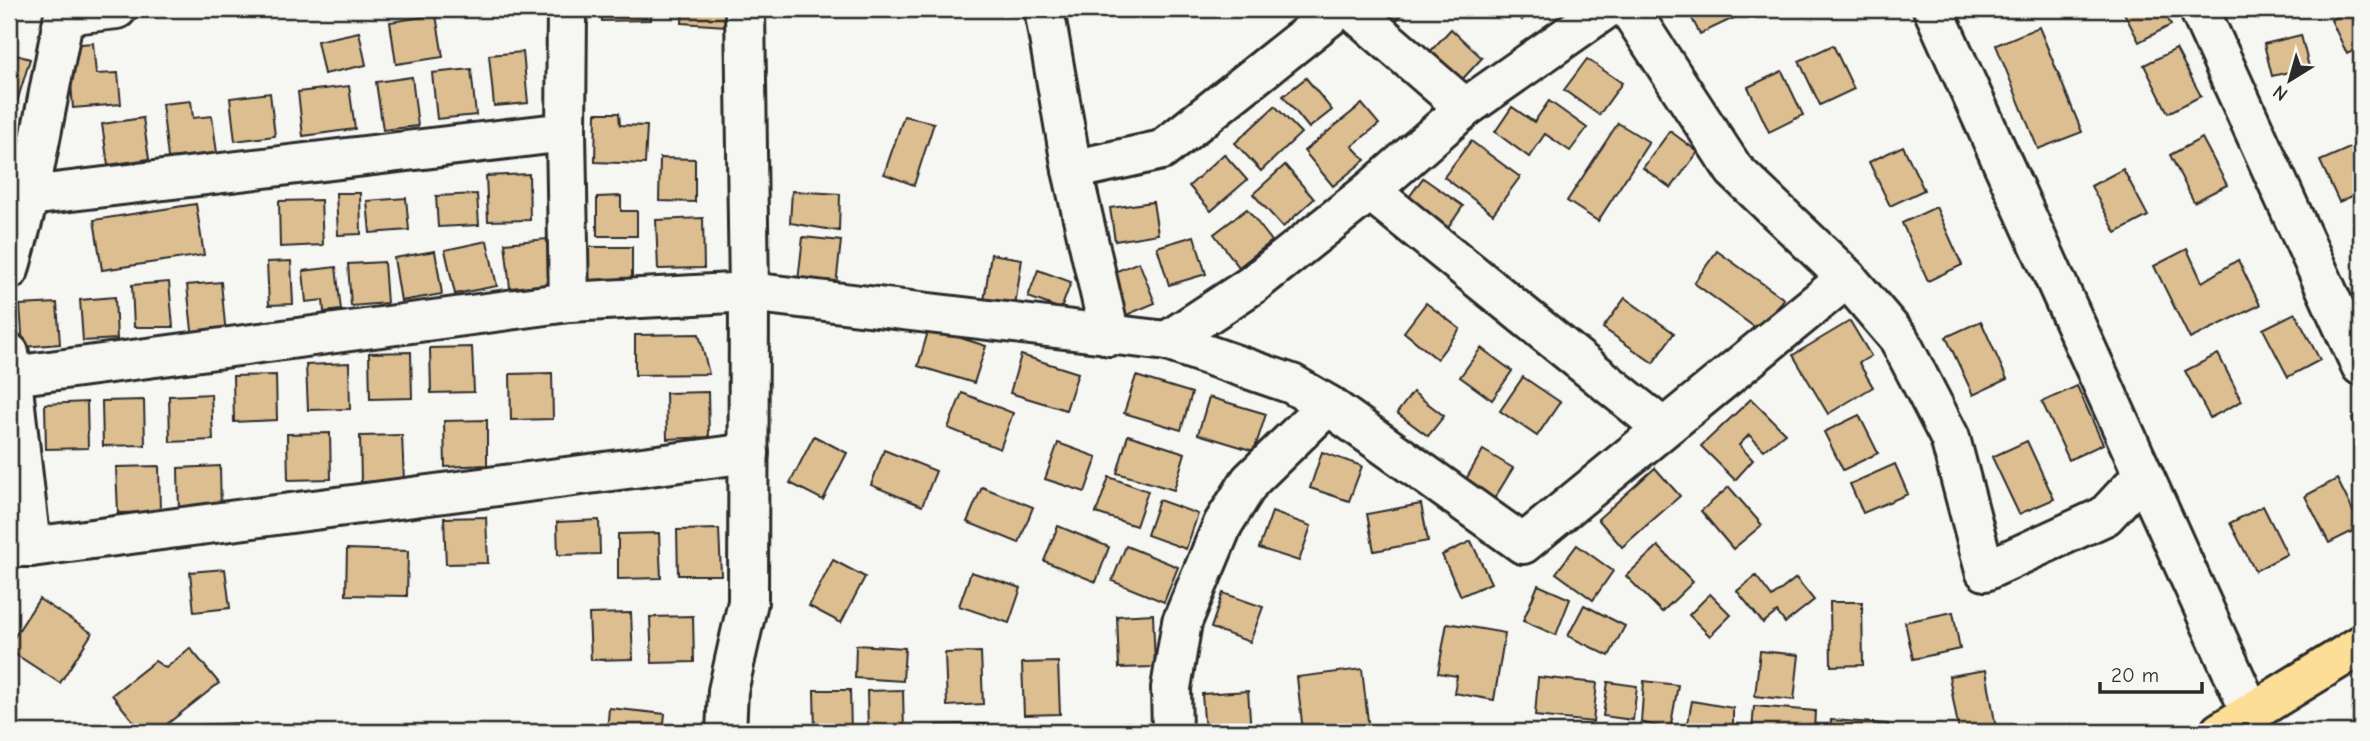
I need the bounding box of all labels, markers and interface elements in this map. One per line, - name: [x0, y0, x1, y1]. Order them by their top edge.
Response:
- north arrow: [2254, 46, 2324, 116]
- text: N: [2269, 80, 2292, 105]
- scale bar: [2100, 650, 2202, 694]
- text: 20 m: [2111, 663, 2159, 687]

